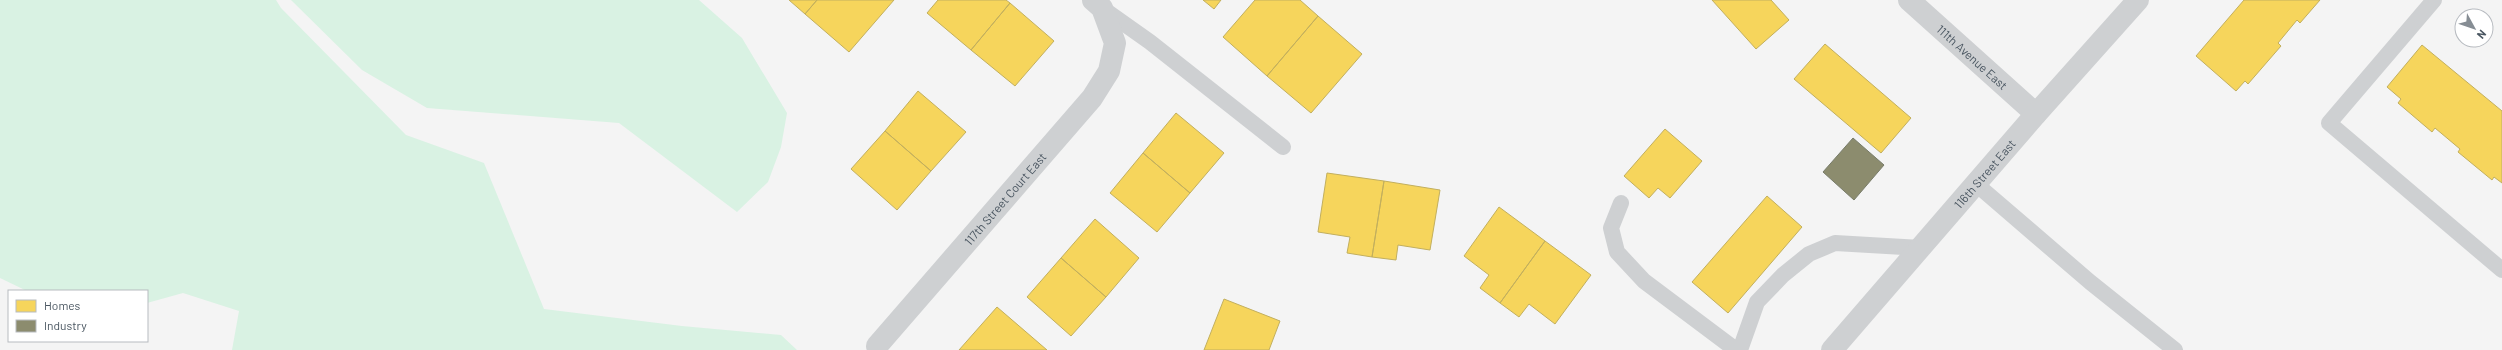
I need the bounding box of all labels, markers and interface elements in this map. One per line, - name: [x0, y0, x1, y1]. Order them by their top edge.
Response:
- north arrow: [2454, 8, 2494, 48]
- street label: 111th Avenue East: [1934, 21, 2010, 92]
- text: N: [2475, 28, 2489, 42]
- street label: 116th Street East: [1951, 136, 2018, 211]
- street label: 117th Street Court East: [961, 150, 1049, 248]
- legend: [8, 290, 148, 342]
- text: Homes: [44, 298, 81, 312]
- text: Industry: [44, 318, 87, 332]

